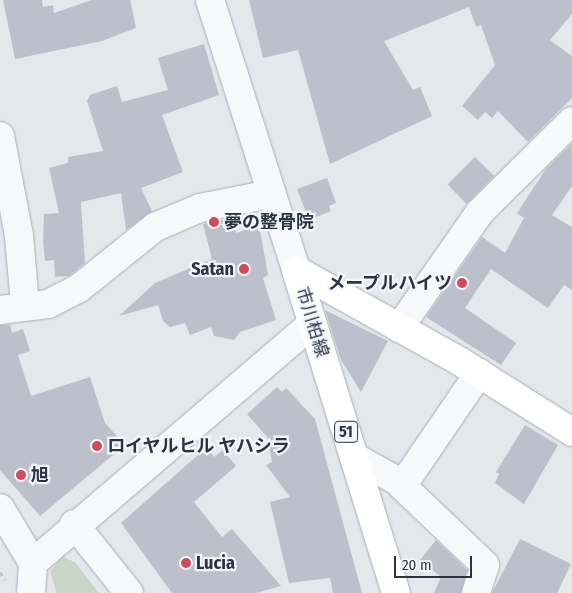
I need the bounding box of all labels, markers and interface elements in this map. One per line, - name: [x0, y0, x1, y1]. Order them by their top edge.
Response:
- place label: 夢の整骨院: [224, 211, 314, 233]
- marker: 夢の整骨院: [208, 216, 220, 228]
- place label: Satan: [191, 258, 234, 280]
- marker: Satan: [238, 263, 250, 275]
- place label: メープルハイツ: [326, 272, 452, 294]
- marker: メープルハイツ: [456, 277, 468, 289]
- street label: 市川柏線: [291, 284, 333, 360]
- road number: 51: [334, 418, 358, 446]
- place label: ロイヤルヒル ヤハシラ: [107, 435, 291, 457]
- marker: ロイヤルヒル ヤハシラ: [91, 440, 103, 452]
- place label: 旭: [31, 464, 49, 486]
- marker: 旭: [15, 469, 27, 481]
- scale bar: [397, 546, 474, 578]
- place label: Lucia: [196, 552, 235, 574]
- text: 20 m: [402, 556, 432, 574]
- marker: Lucia: [180, 557, 192, 569]

